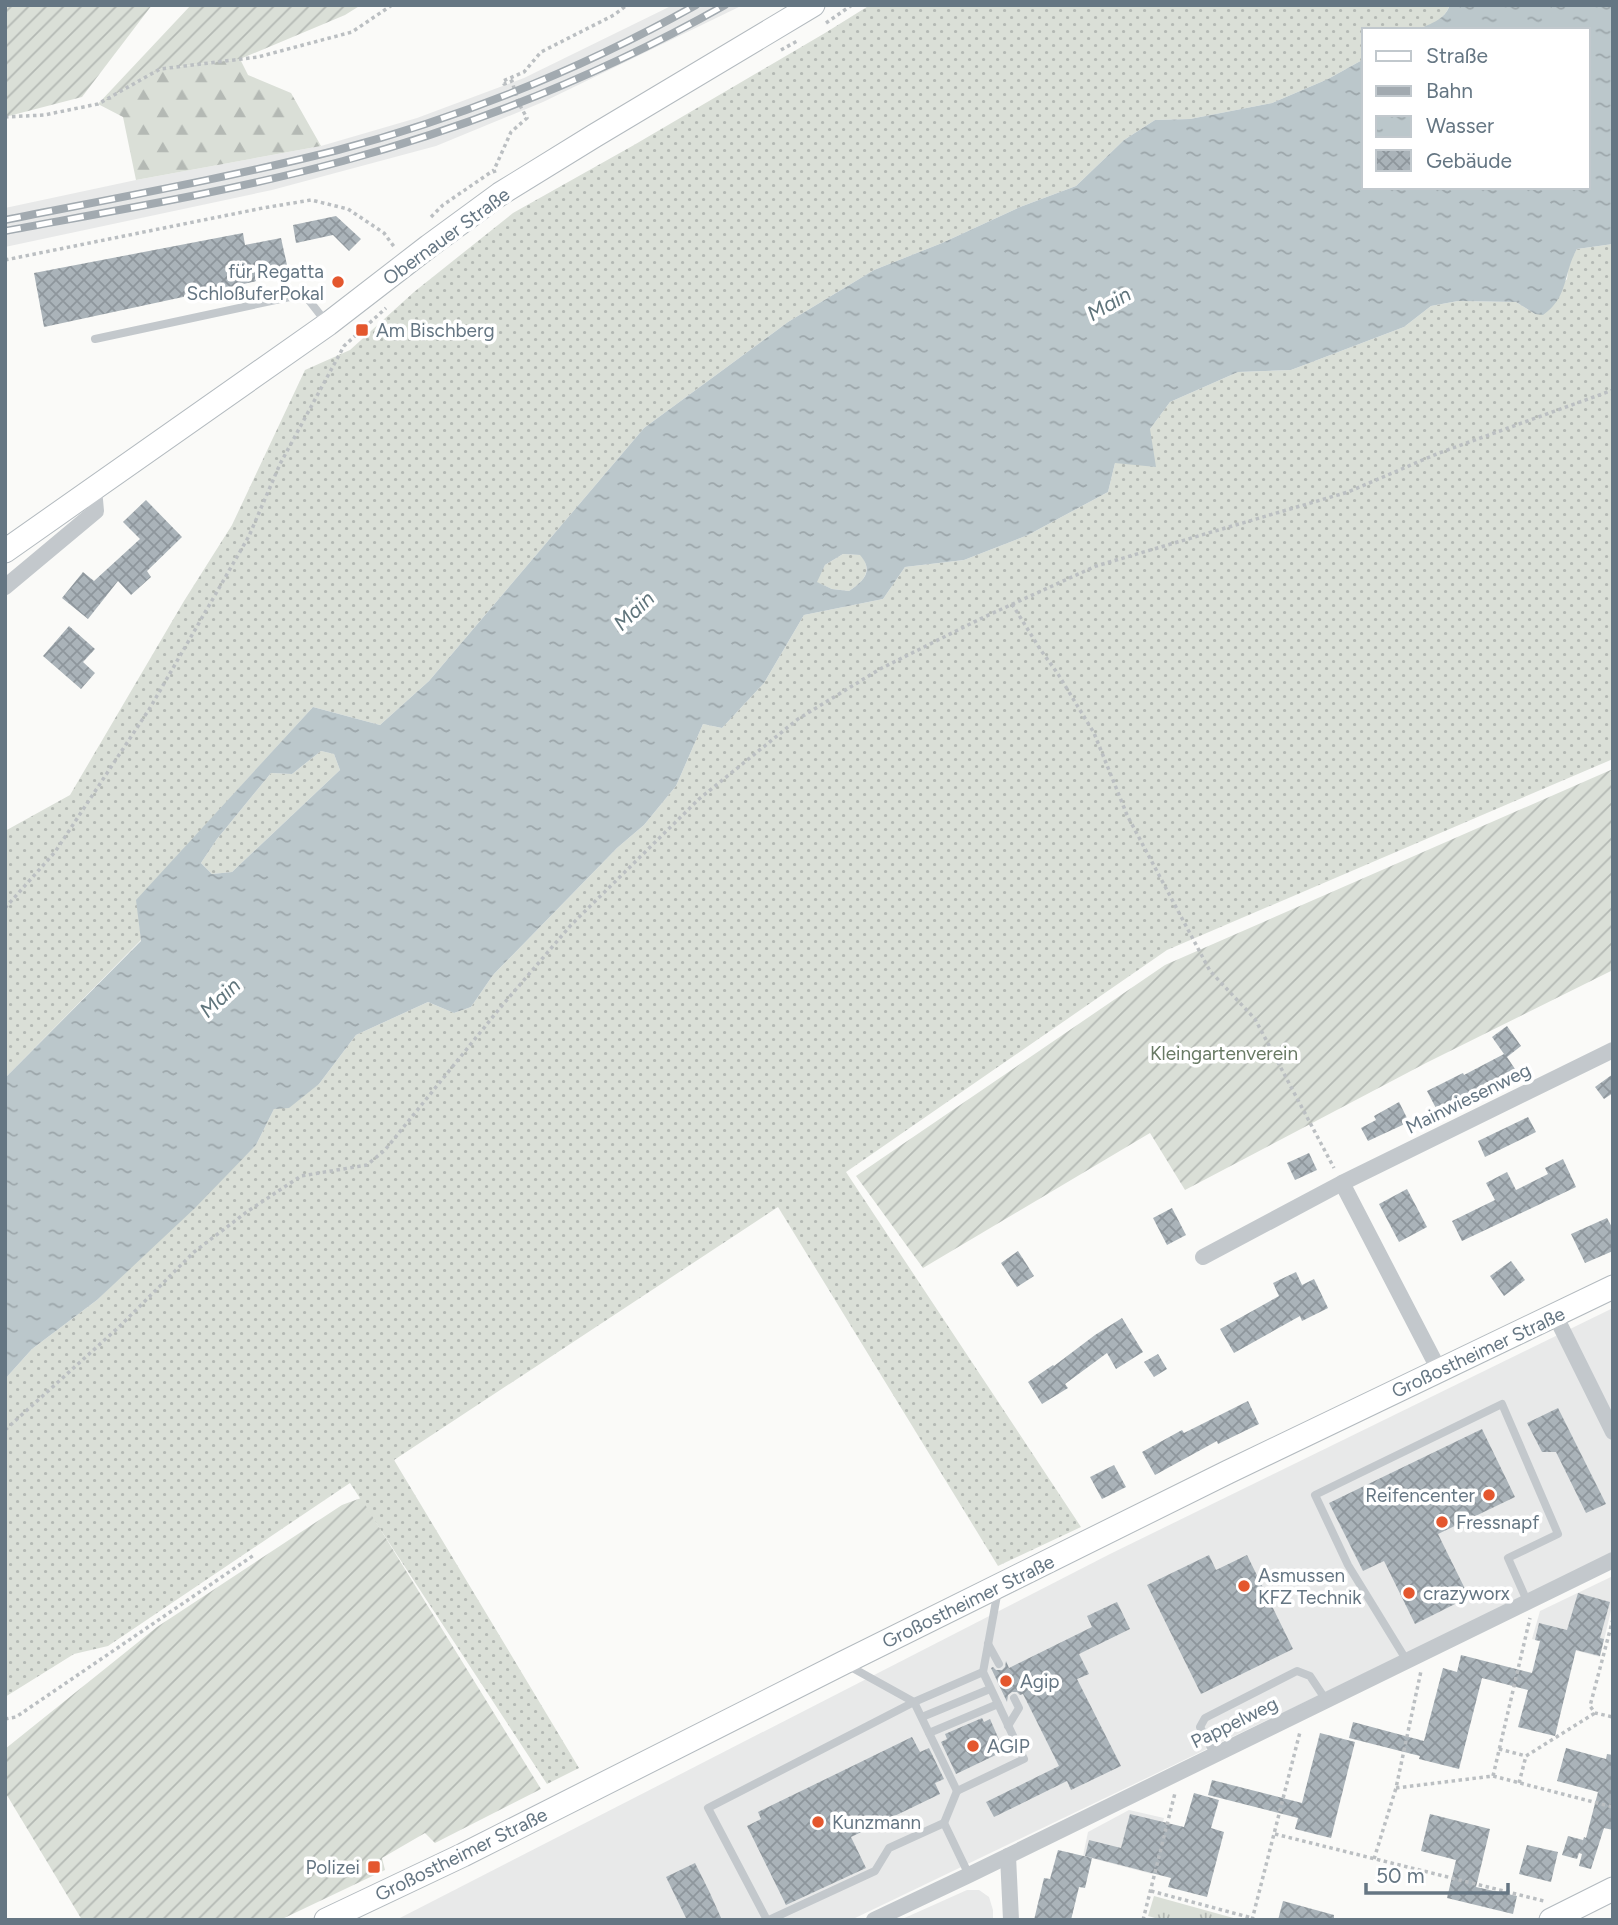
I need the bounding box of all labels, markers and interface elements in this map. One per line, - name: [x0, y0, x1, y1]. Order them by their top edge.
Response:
- legend: [1362, 28, 1590, 189]
- text: Straße: [1426, 43, 1488, 68]
- text: Bahn: [1426, 78, 1473, 103]
- text: Wasser: [1426, 113, 1494, 138]
- text: Gebäude: [1426, 148, 1512, 173]
- street label: Obernauer Straße: [378, 183, 514, 290]
- place label: für Regatta SchloßuferPokal: [186, 260, 324, 305]
- marker: für Regatta SchloßuferPokal: [330, 274, 346, 290]
- water label: Main: [1082, 281, 1135, 326]
- place label: Am Bischberg: [376, 319, 495, 342]
- marker: Am Bischberg: [354, 322, 370, 338]
- water label: Main: [608, 585, 659, 636]
- water label: Main: [194, 972, 245, 1023]
- park label: Kleingartenverein: [1150, 1042, 1298, 1065]
- street label: Mainwiesenweg: [1402, 1058, 1534, 1139]
- street label: Großostheimer Straße: [1388, 1302, 1569, 1403]
- place label: Reifencenter: [1365, 1484, 1476, 1507]
- marker: Reifencenter: [1481, 1487, 1497, 1503]
- place label: Fressnapf: [1456, 1511, 1539, 1534]
- marker: Fressnapf: [1434, 1514, 1450, 1530]
- street label: Großostheimer Straße: [878, 1550, 1058, 1653]
- place label: Asmussen KFZ Technik: [1258, 1564, 1362, 1609]
- marker: Asmussen KFZ Technik: [1236, 1578, 1252, 1594]
- place label: crazyworx: [1423, 1582, 1510, 1605]
- marker: crazyworx: [1401, 1585, 1417, 1601]
- place label: Agip: [1020, 1670, 1060, 1693]
- marker: Agip: [998, 1673, 1014, 1689]
- street label: Pappelweg: [1187, 1692, 1281, 1753]
- place label: AGIP: [987, 1735, 1030, 1758]
- marker: AGIP: [965, 1738, 981, 1754]
- street label: Großostheimer Straße: [371, 1803, 551, 1906]
- place label: Kunzmann: [832, 1811, 921, 1834]
- marker: Kunzmann: [810, 1814, 826, 1830]
- scale bar: [1366, 1852, 1508, 1896]
- place label: Polizei: [305, 1856, 360, 1879]
- marker: Polizei: [366, 1859, 382, 1875]
- text: 50 m: [1376, 1863, 1425, 1888]

